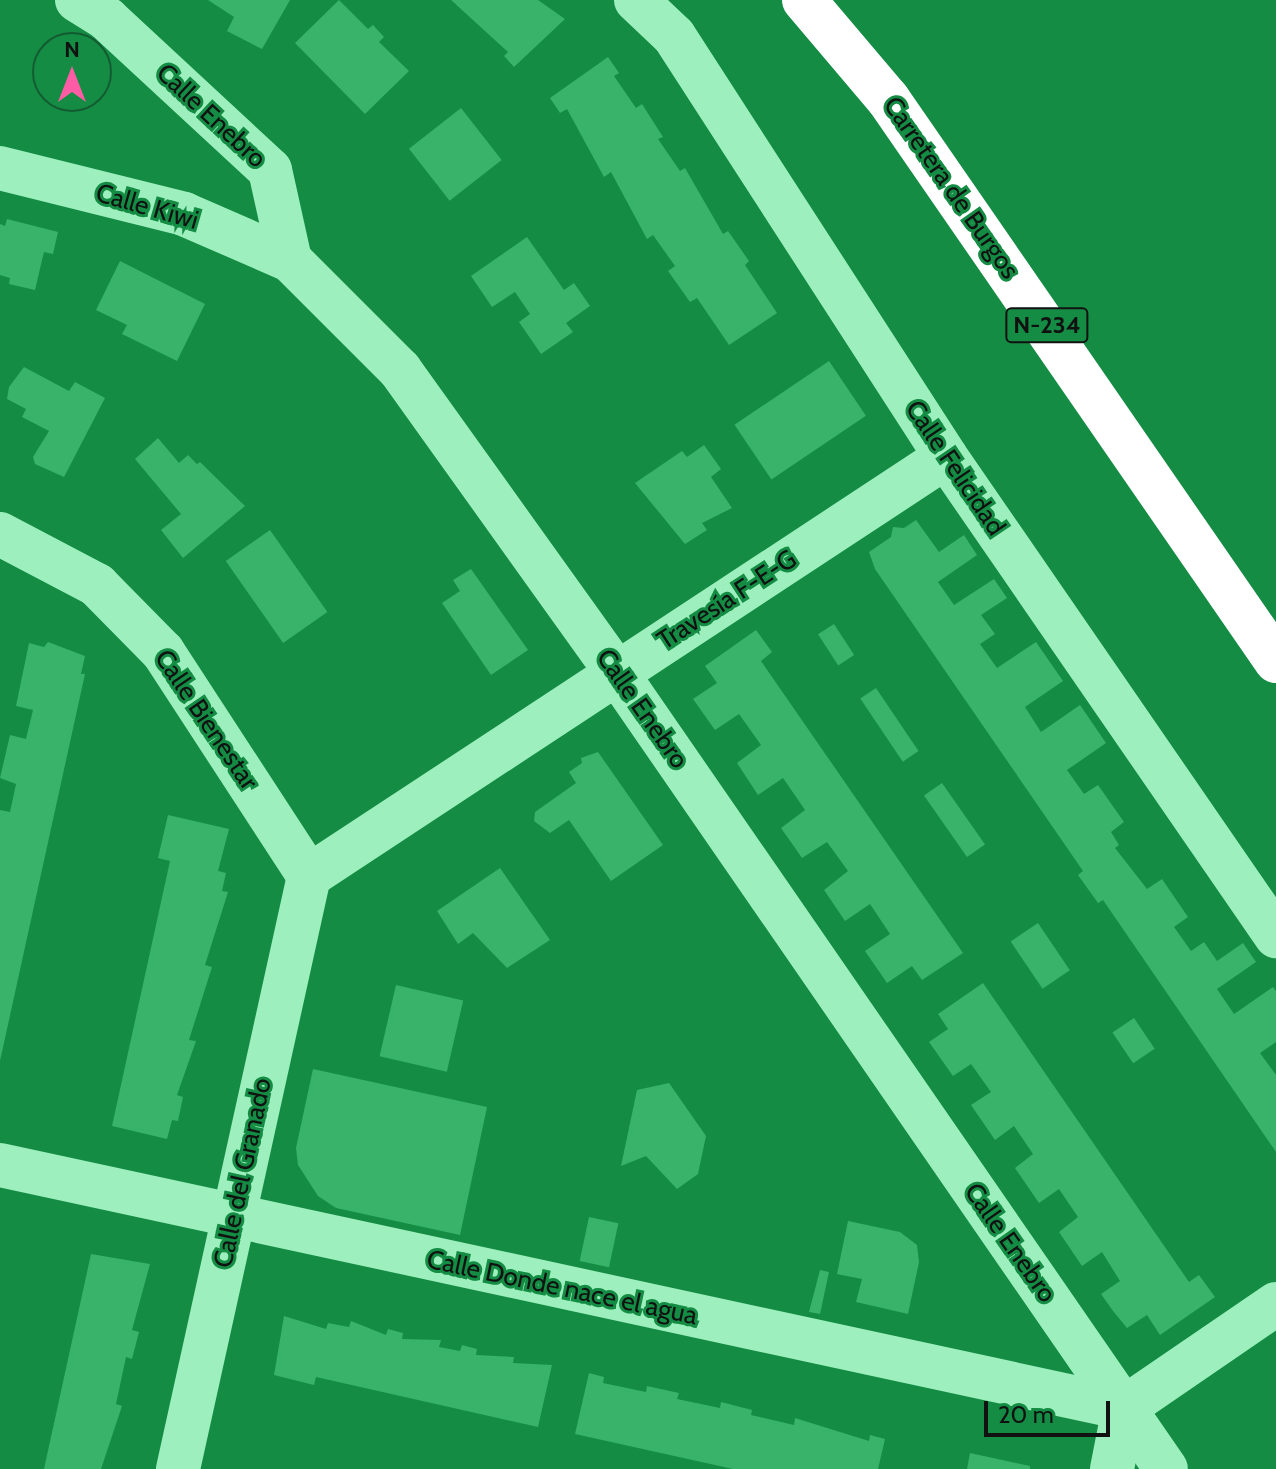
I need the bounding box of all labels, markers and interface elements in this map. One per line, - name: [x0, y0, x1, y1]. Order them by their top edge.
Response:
- north arrow: [32, 32, 112, 112]
- text: N: [64, 36, 80, 63]
- street label: Calle Enebro: [150, 57, 272, 175]
- street label: Carretera de Burgos: [877, 91, 1025, 285]
- street label: Calle Kiwi: [92, 178, 202, 236]
- road number: N-234: [1005, 305, 1089, 345]
- street label: Calle Felicidad: [898, 395, 1012, 541]
- street label: Travesía F-E-G: [652, 544, 802, 656]
- street label: Calle Enebro: [590, 643, 694, 775]
- street label: Calle Bienestar: [148, 644, 264, 796]
- street label: Calle del Granado: [208, 1075, 278, 1271]
- street label: Calle Enebro: [958, 1177, 1062, 1309]
- street label: Calle Donde nace el agua: [424, 1244, 700, 1332]
- scale bar: [988, 1385, 1114, 1435]
- text: 20 m: [998, 1400, 1054, 1429]

